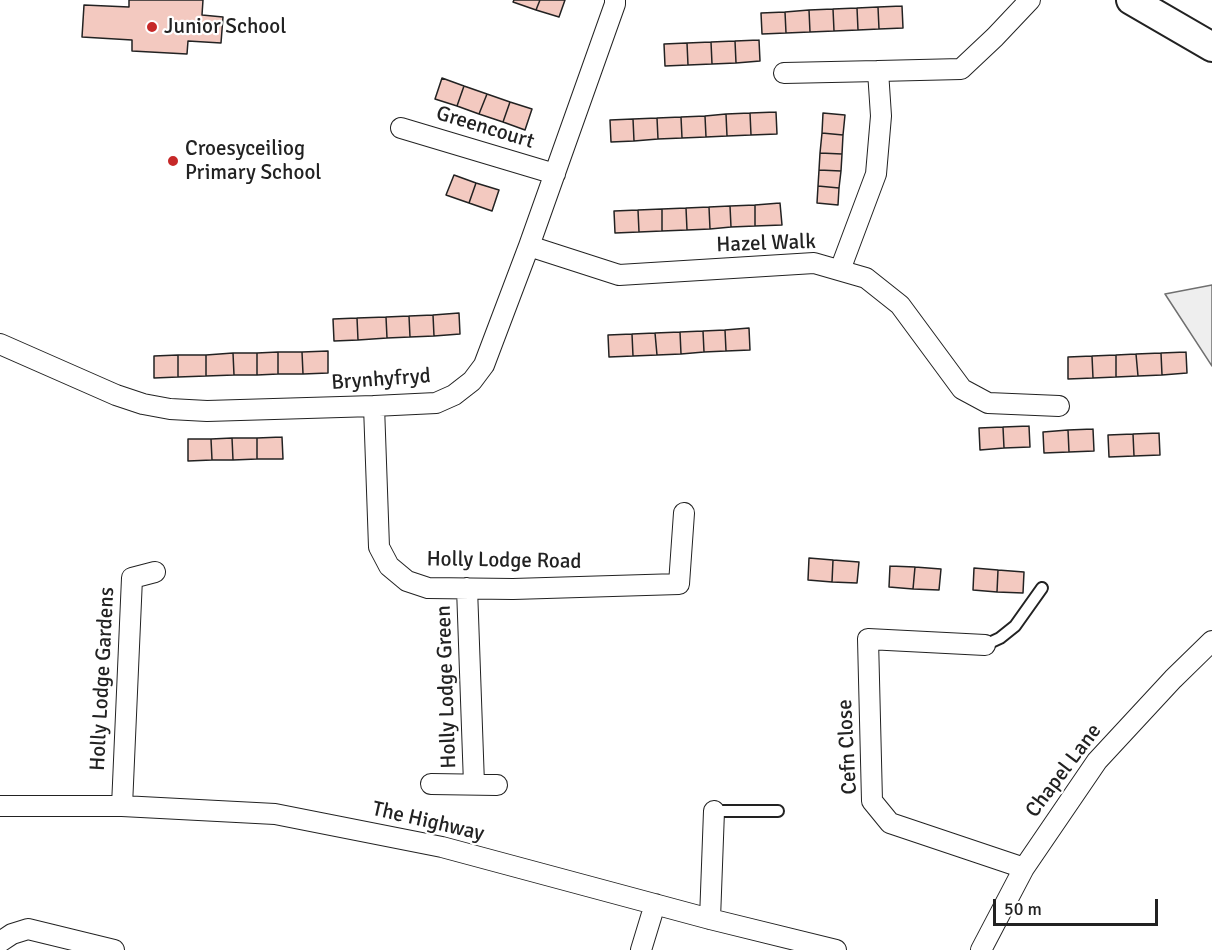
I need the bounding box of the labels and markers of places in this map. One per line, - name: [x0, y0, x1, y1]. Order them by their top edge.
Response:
- place label: Junior School: [164, 14, 286, 40]
- marker: Junior School: [145, 20, 159, 34]
- place label: Croesyceiliog Primary School: [185, 136, 321, 186]
- marker: Croesyceiliog Primary School: [166, 154, 180, 168]

